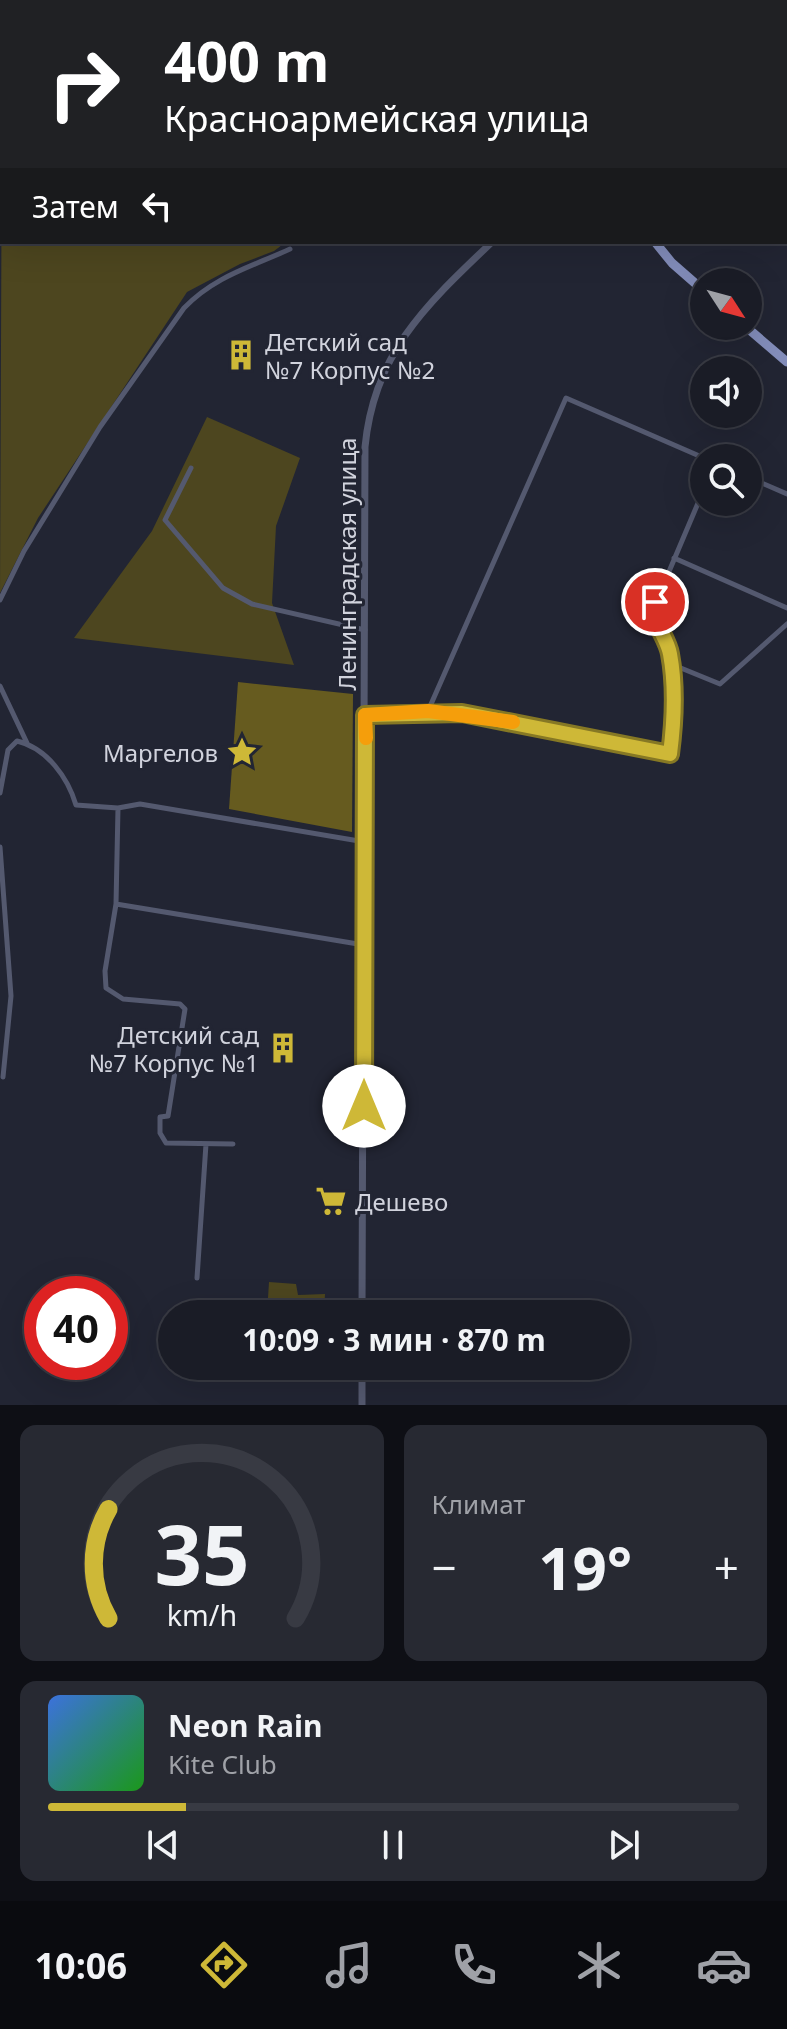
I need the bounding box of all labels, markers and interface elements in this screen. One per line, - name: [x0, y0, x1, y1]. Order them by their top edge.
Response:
- text: 400 m: [164, 22, 329, 98]
- icon: right: [32, 32, 136, 136]
- text: Красноармейская улица: [164, 94, 590, 143]
- icon: left: [135, 184, 179, 228]
- text: Затем: [32, 186, 119, 227]
- north arrow: [690, 268, 762, 340]
- map controls: [690, 268, 762, 516]
- place label: Детский сад №7 Корпус №2: [265, 325, 435, 386]
- building icon: Детский сад №7 Корпус №2: [224, 338, 258, 372]
- button: sound: [690, 356, 762, 428]
- street label: Ленинградская улица: [330, 438, 363, 690]
- button: search: [690, 444, 762, 516]
- pin: [621, 568, 689, 636]
- icon: arrive: [633, 580, 677, 624]
- place icon: Маргелов: [225, 735, 259, 769]
- place label: Маргелов: [103, 736, 218, 769]
- place label: Детский сад №7 Корпус №1: [89, 1018, 259, 1079]
- building icon: Детский сад №7 Корпус №1: [266, 1031, 300, 1065]
- position arrow: [322, 1064, 406, 1148]
- supermarket icon: Дешево: [314, 1184, 348, 1218]
- place label: Дешево: [355, 1185, 448, 1218]
- speed limit sign: 40: [24, 1276, 128, 1380]
- text: 10:09 · 3 мин · 870 m: [242, 1319, 546, 1360]
- text: Климат: [432, 1486, 525, 1522]
- text: 35: [154, 1496, 249, 1609]
- text: 19°: [538, 1526, 632, 1608]
- text: −: [432, 1537, 457, 1597]
- text: +: [714, 1537, 739, 1597]
- text: km/h: [167, 1595, 237, 1634]
- text: Neon Rain: [168, 1705, 322, 1746]
- text: Kite Club: [168, 1746, 277, 1782]
- icon: previous: [141, 1823, 185, 1867]
- icon: pause: [371, 1823, 415, 1867]
- icon: next: [602, 1823, 646, 1867]
- icon: directions: [196, 1937, 252, 1993]
- icon: music: [321, 1937, 377, 1993]
- icon: phone: [446, 1937, 502, 1993]
- icon: climate: [571, 1937, 627, 1993]
- icon: car: [696, 1937, 752, 1993]
- text: 10:06: [35, 1941, 127, 1990]

